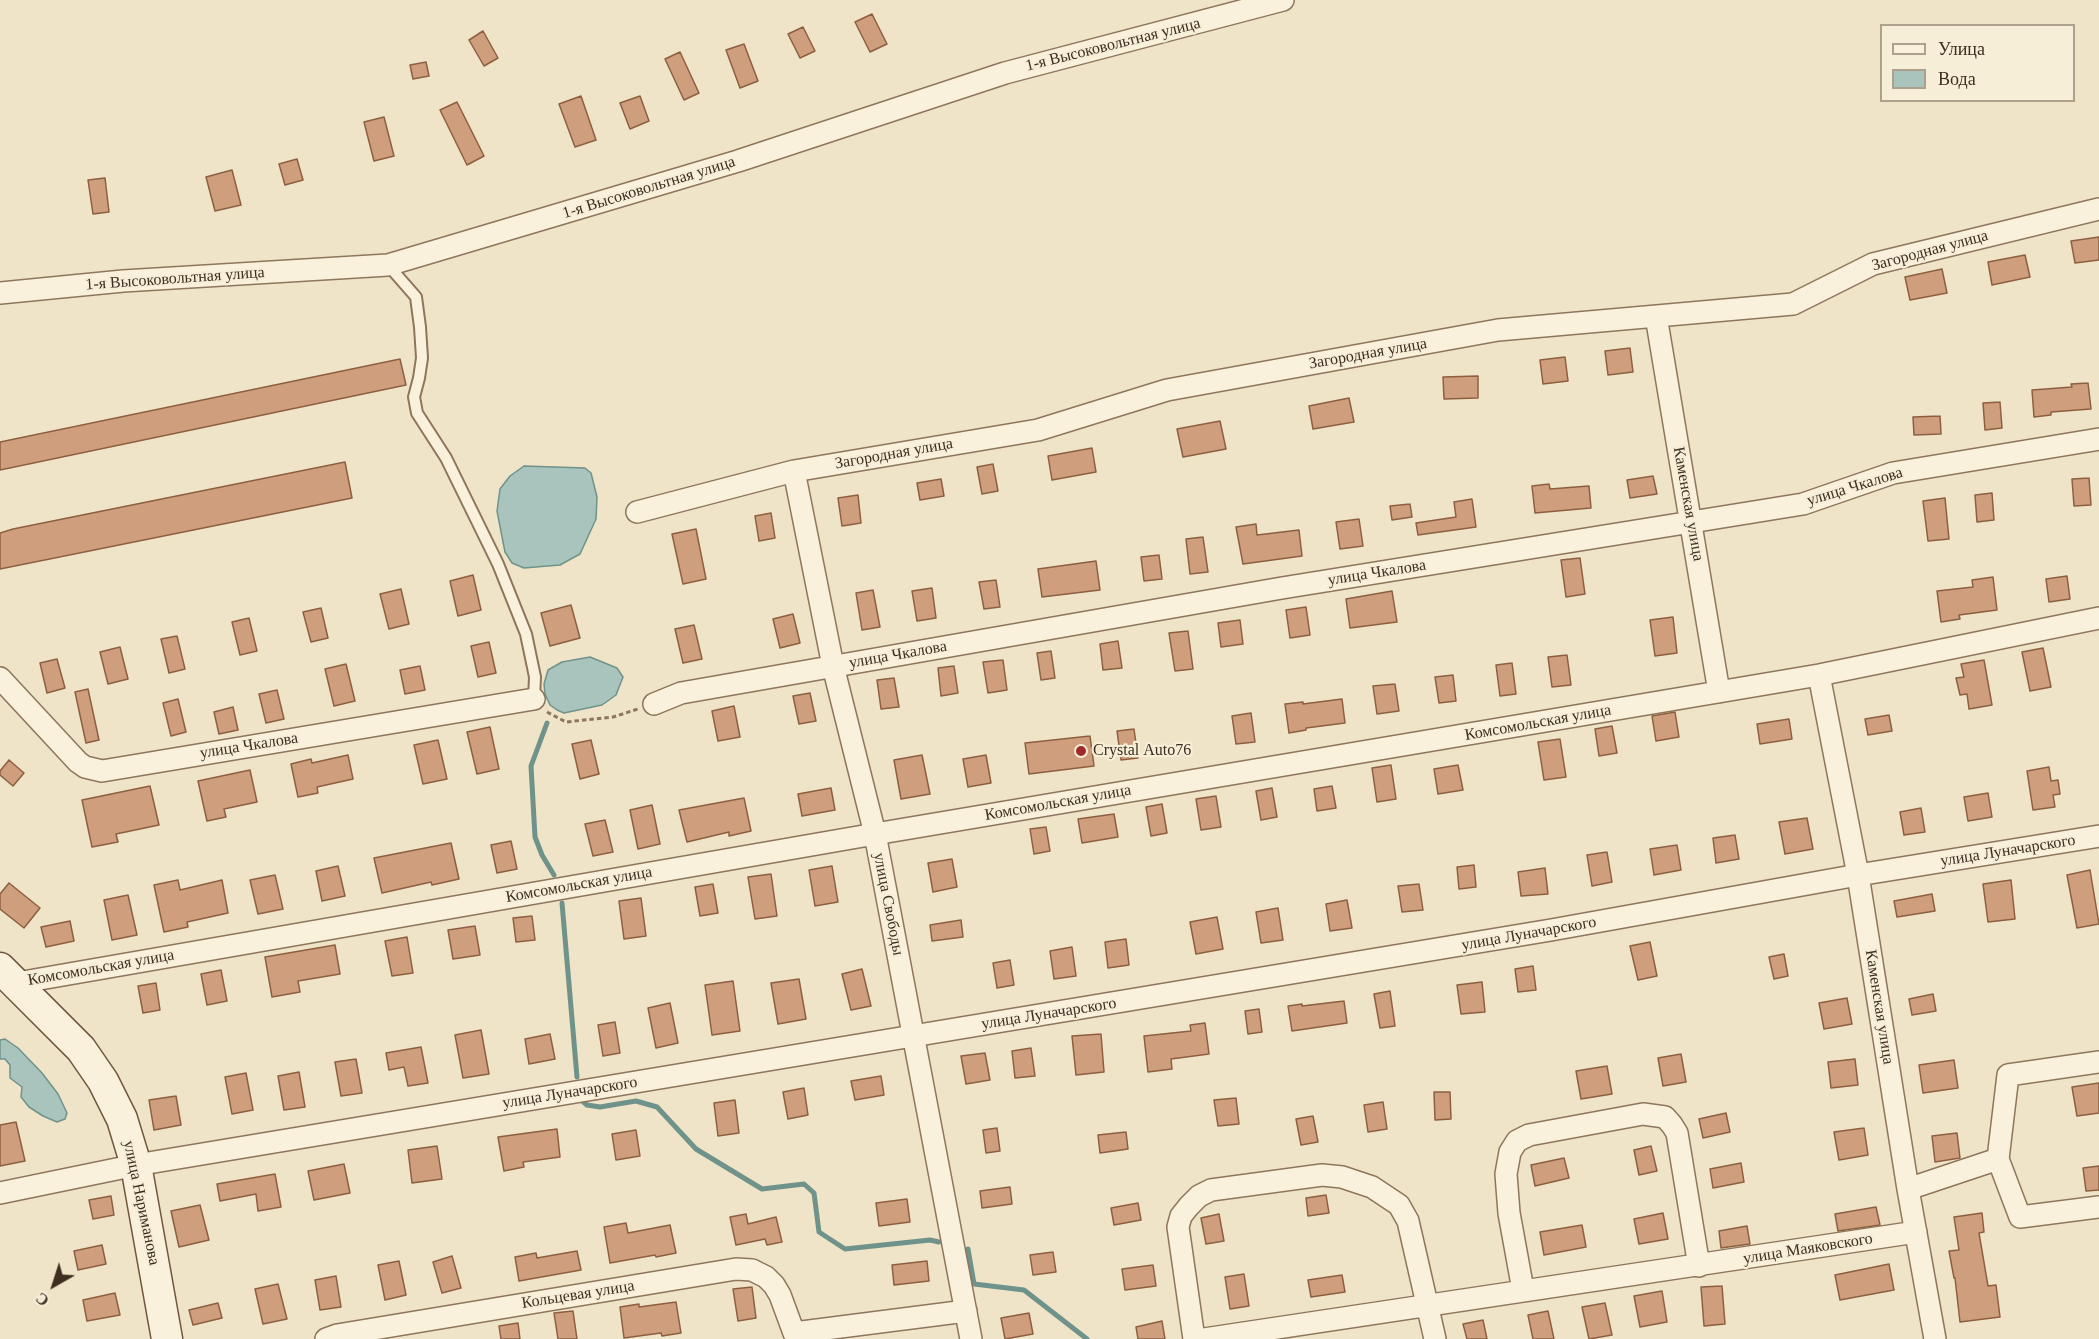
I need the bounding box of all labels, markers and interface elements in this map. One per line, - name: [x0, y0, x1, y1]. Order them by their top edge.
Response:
- street label: 1-я Высоковольтная улица: [1024, 14, 1202, 76]
- legend: [1880, 24, 2075, 102]
- text: Улица: [1938, 39, 1985, 59]
- text: Вода: [1938, 69, 1976, 89]
- street label: 1-я Высоковольтная улица: [560, 153, 738, 223]
- street label: Загородная улица: [1870, 226, 1990, 276]
- street label: 1-я Высоковольтная улица: [85, 263, 265, 295]
- street label: Загородная улица: [1307, 334, 1429, 374]
- street label: Загородная улица: [833, 434, 955, 474]
- street label: Каменская улица: [1668, 445, 1708, 563]
- street label: улица Чкалова: [1805, 463, 1905, 511]
- street label: улица Чкалова: [1327, 556, 1427, 590]
- street label: улица Чкалова: [848, 637, 948, 673]
- street label: Комсомольская улица: [1463, 701, 1613, 745]
- street label: улица Чкалова: [199, 729, 299, 763]
- place label: Crystal Auto76: [1093, 741, 1191, 761]
- marker: Crystal Auto76: [1074, 744, 1088, 758]
- street label: Комсомольская улица: [983, 781, 1133, 825]
- street label: улица Луначарского: [1939, 831, 2077, 871]
- street label: улица Свободы: [869, 851, 907, 957]
- street label: Комсомольская улица: [504, 863, 654, 907]
- street label: улица Луначарского: [1460, 913, 1598, 955]
- street label: Комсомольская улица: [26, 946, 176, 990]
- street label: Каменская улица: [1860, 948, 1898, 1066]
- street label: улица Луначарского: [980, 994, 1118, 1034]
- street label: улица Луначарского: [501, 1073, 639, 1113]
- street label: улица Нариманова: [118, 1139, 164, 1267]
- street label: улица Маяковского: [1742, 1229, 1874, 1269]
- north arrow: [24, 1255, 84, 1315]
- street label: Кольцевая улица: [520, 1277, 636, 1313]
- text: С: [33, 1289, 52, 1310]

